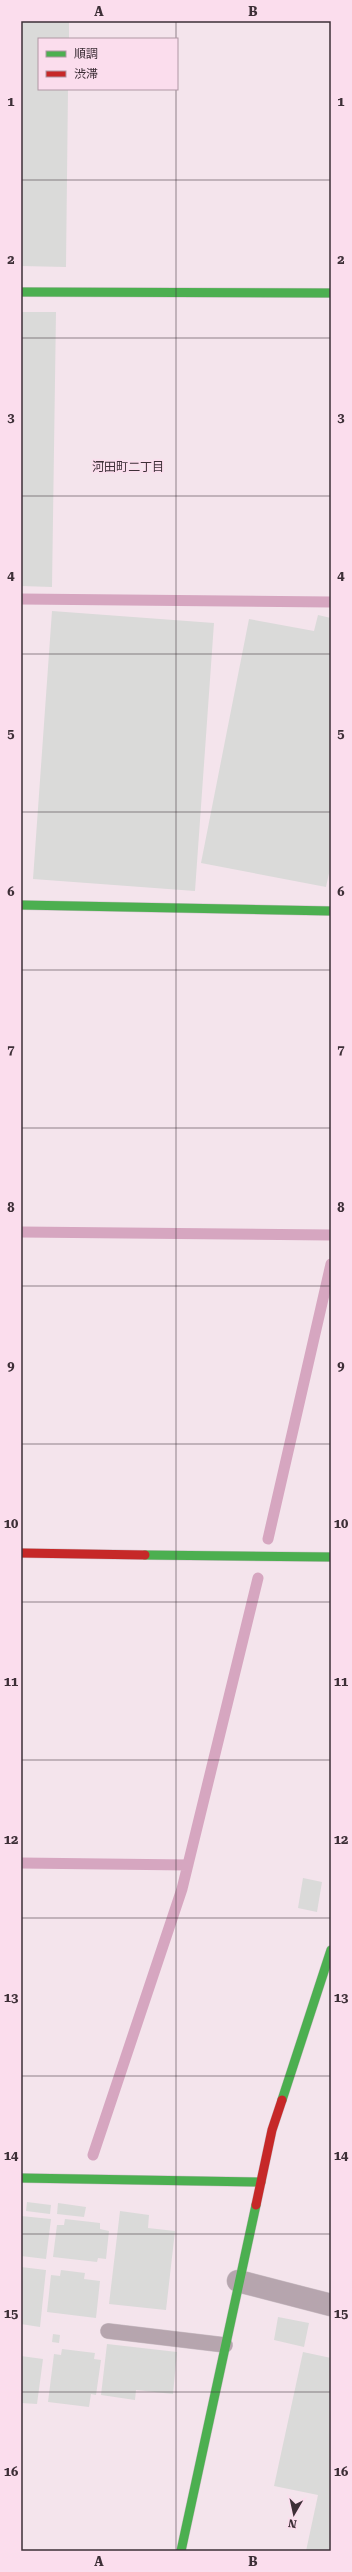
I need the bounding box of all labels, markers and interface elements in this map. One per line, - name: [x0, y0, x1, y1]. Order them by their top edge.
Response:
- text: A: [94, 4, 104, 19]
- text: B: [248, 4, 258, 19]
- legend: [38, 38, 178, 90]
- text: 順調: [74, 47, 98, 61]
- text: 渋滞: [74, 67, 98, 81]
- text: 1: [7, 94, 15, 109]
- text: 1: [337, 94, 345, 109]
- text: 2: [7, 252, 15, 267]
- text: 2: [337, 252, 345, 267]
- text: 3: [7, 410, 15, 425]
- text: 3: [337, 410, 345, 425]
- district label: 河田町二丁目: [92, 460, 164, 474]
- text: 4: [7, 568, 15, 583]
- text: 4: [337, 568, 345, 583]
- text: 5: [7, 726, 15, 741]
- text: 5: [337, 726, 345, 741]
- text: 6: [7, 884, 15, 899]
- text: 6: [337, 884, 345, 899]
- text: 7: [7, 1042, 15, 1057]
- text: 7: [337, 1042, 345, 1057]
- text: 8: [7, 1200, 15, 1215]
- text: 8: [337, 1200, 345, 1215]
- text: 9: [7, 1358, 15, 1373]
- text: 9: [337, 1358, 345, 1373]
- text: 10: [4, 1516, 18, 1531]
- text: 10: [334, 1516, 348, 1531]
- text: 11: [4, 1674, 18, 1689]
- text: 11: [334, 1674, 348, 1689]
- text: 12: [4, 1832, 18, 1847]
- text: 12: [334, 1832, 348, 1847]
- text: 13: [4, 1990, 18, 2005]
- text: 13: [334, 1990, 348, 2005]
- text: 14: [4, 2148, 19, 2163]
- text: 14: [334, 2148, 349, 2163]
- text: 15: [4, 2306, 18, 2321]
- text: 15: [334, 2306, 348, 2321]
- text: 16: [4, 2464, 18, 2479]
- text: 16: [334, 2464, 348, 2479]
- north arrow: [274, 2494, 314, 2534]
- text: N: [287, 2516, 298, 2530]
- text: A: [94, 2554, 104, 2569]
- text: B: [248, 2554, 258, 2569]

